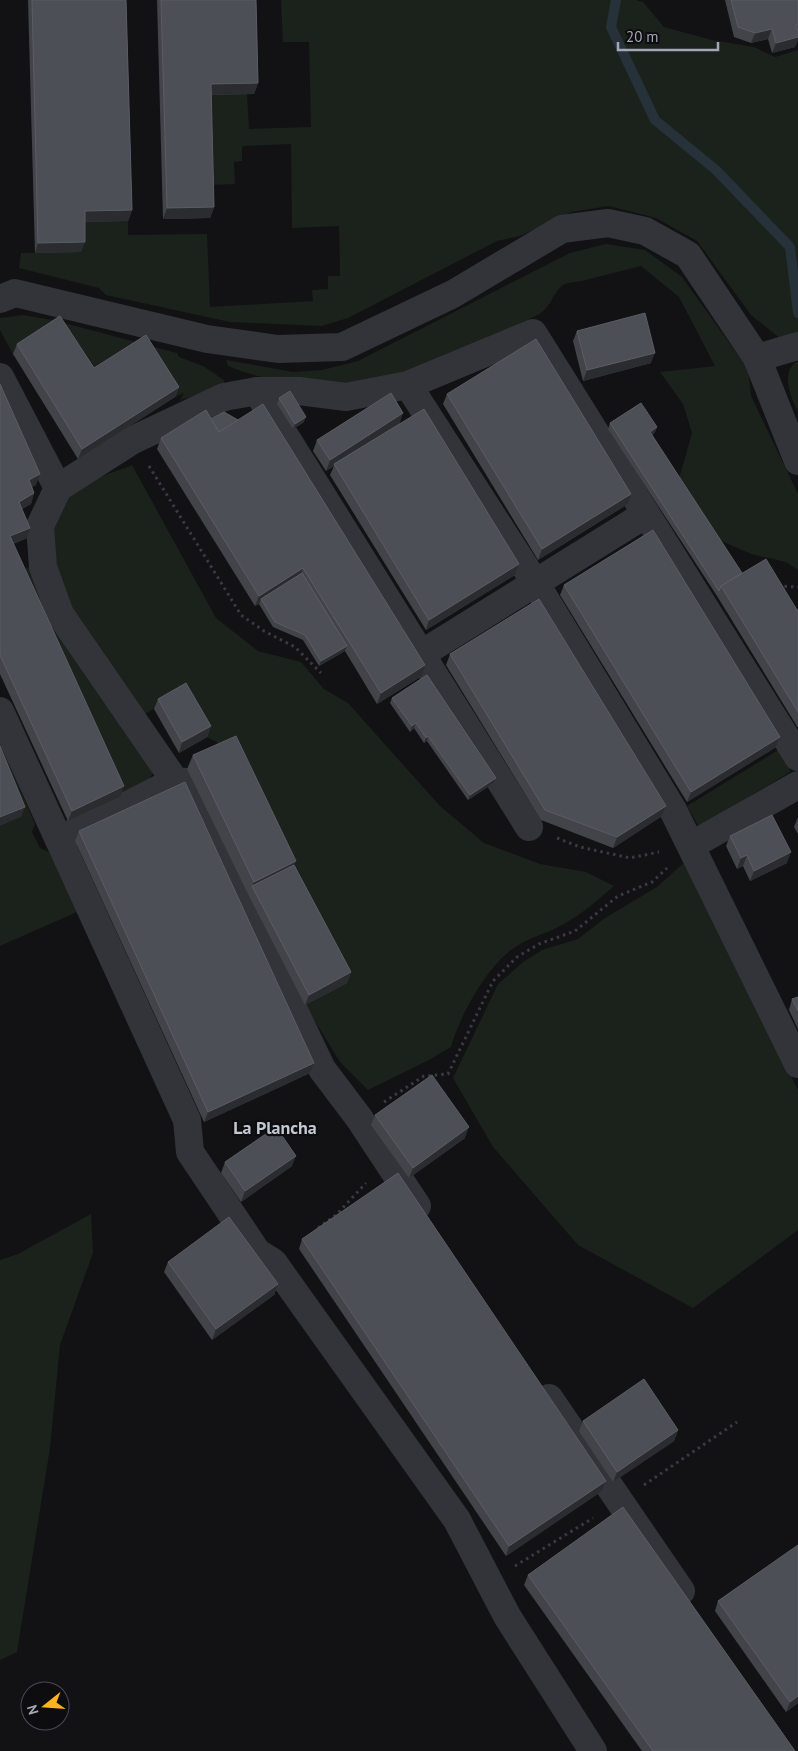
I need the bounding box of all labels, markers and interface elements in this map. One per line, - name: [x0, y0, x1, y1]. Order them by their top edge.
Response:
- scale bar: [618, 20, 718, 52]
- text: 20 m: [626, 27, 659, 46]
- district label: La Plancha: [233, 1116, 317, 1139]
- north arrow: [20, 1681, 70, 1731]
- text: N: [23, 1703, 43, 1717]

